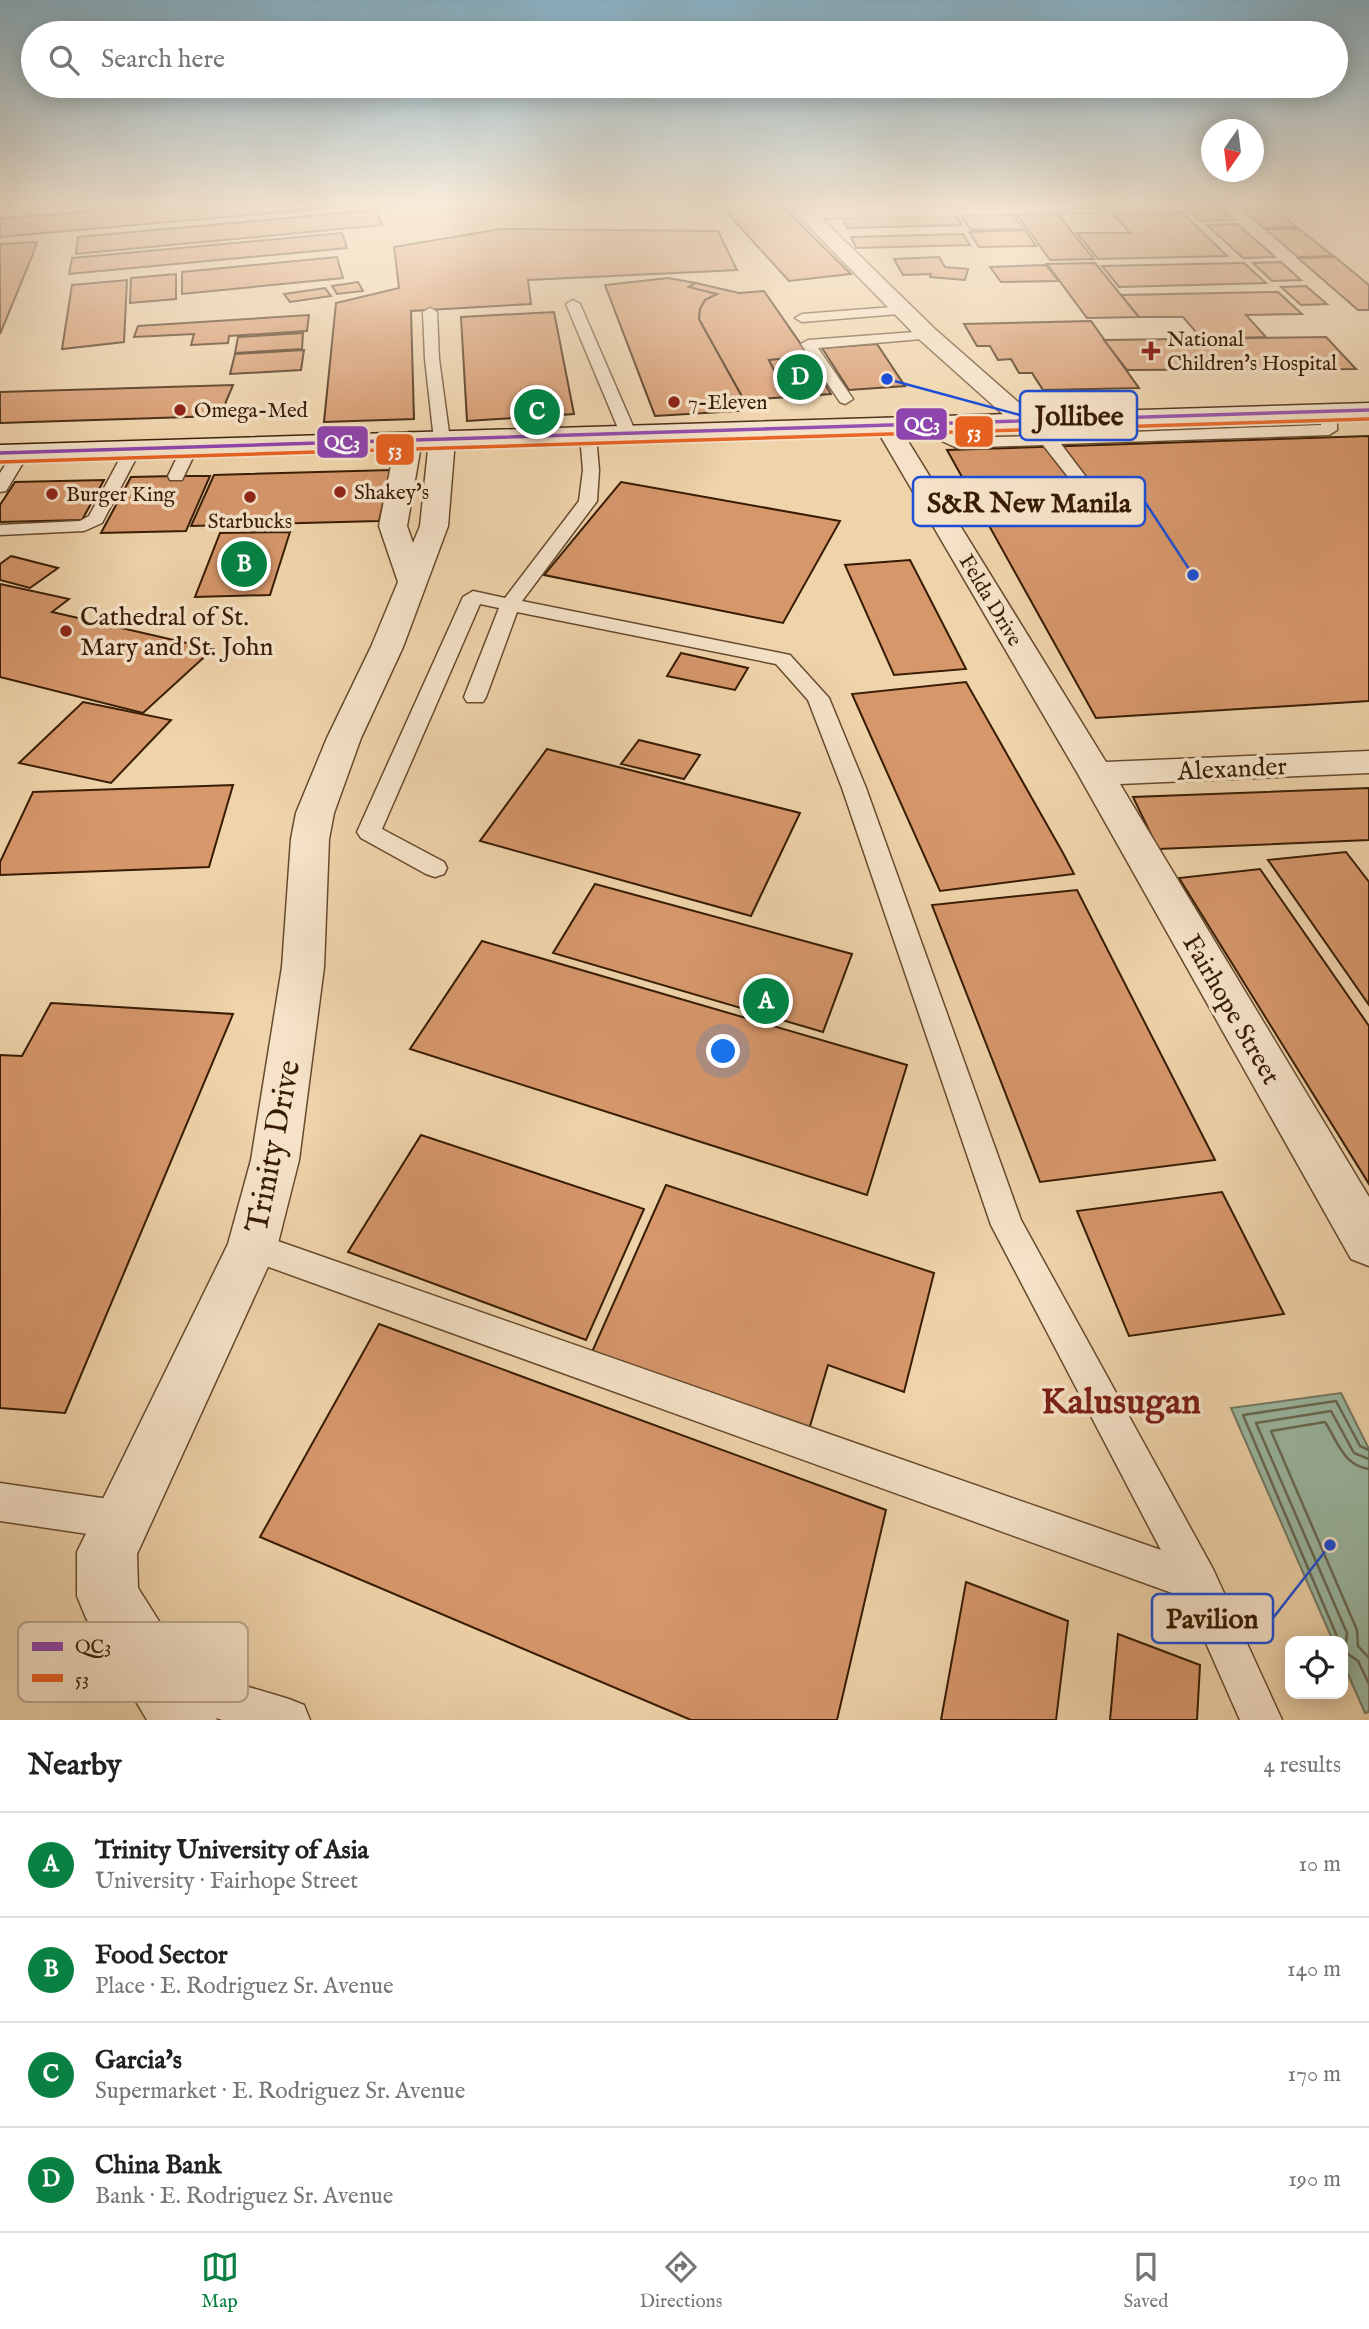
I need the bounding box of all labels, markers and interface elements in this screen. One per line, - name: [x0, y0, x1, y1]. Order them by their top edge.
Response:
- search box: [21, 21, 1348, 98]
- icon: search: [45, 41, 83, 79]
- text: Search here: [101, 43, 225, 76]
- north arrow: [1201, 119, 1264, 182]
- place label: National Children's Hospital: [1167, 327, 1337, 378]
- marker: National Children's Hospital: [1141, 341, 1161, 361]
- pin: D: [777, 351, 823, 403]
- pin: C: [514, 386, 560, 438]
- place label: 7-Eleven: [688, 390, 767, 417]
- callout: Jollibee: [1020, 391, 1137, 440]
- marker: 7-Eleven: [666, 394, 682, 410]
- place label: Omega-Med: [194, 398, 309, 425]
- text: Jollibee: [1030, 400, 1124, 435]
- marker: Omega-Med: [172, 402, 188, 418]
- line badge: QC3: [895, 407, 948, 441]
- text: QC3: [904, 414, 940, 438]
- line badge: 53: [954, 415, 994, 448]
- text: 53: [967, 421, 981, 445]
- line badge: QC3: [316, 425, 369, 459]
- text: QC3: [324, 432, 360, 456]
- line badge: 53: [375, 433, 415, 466]
- text: 53: [388, 439, 402, 463]
- callout: S&R New Manila: [913, 477, 1145, 526]
- place label: Shakey's: [354, 480, 429, 507]
- place label: Burger King: [66, 482, 176, 509]
- marker: Shakey's: [332, 484, 348, 500]
- marker: Burger King: [44, 486, 60, 502]
- text: S&R New Manila: [927, 487, 1132, 522]
- marker: Starbucks: [242, 489, 258, 505]
- place label: Starbucks: [208, 509, 292, 536]
- pin: B: [221, 538, 267, 590]
- street label: Felda Drive: [952, 550, 1028, 652]
- place label: Cathedral of St. Mary and St. John: [80, 601, 273, 664]
- marker: Cathedral of St. Mary and St. John: [58, 623, 74, 639]
- street label: Alexander: [1175, 750, 1288, 789]
- street label: Fairhope Street: [1174, 929, 1287, 1091]
- pin: A: [743, 975, 789, 1027]
- your location: [706, 1034, 740, 1068]
- street label: Trinity Drive: [238, 1057, 311, 1236]
- district label: Kalusugan: [1041, 1380, 1201, 1426]
- callout: Pavilion: [1152, 1594, 1273, 1643]
- text: Pavilion: [1166, 1603, 1258, 1638]
- legend: [18, 1622, 248, 1702]
- text: QC3: [75, 1636, 111, 1660]
- map controls: [1285, 1636, 1348, 1699]
- button: locate: [1285, 1636, 1348, 1699]
- text: 53: [75, 1668, 89, 1692]
- text: Nearby: [28, 1747, 121, 1785]
- text: 4 results: [1263, 1751, 1341, 1780]
- text: Trinity University of Asia: [95, 1834, 369, 1867]
- text: A: [43, 1850, 59, 1879]
- text: 10 m: [1298, 1850, 1341, 1879]
- text: University · Fairhope Street: [95, 1867, 358, 1896]
- text: Food Sector: [95, 1939, 228, 1972]
- text: B: [43, 1955, 59, 1984]
- text: 140 m: [1287, 1955, 1341, 1984]
- text: Place · E. Rodriguez Sr. Avenue: [95, 1972, 393, 2001]
- text: Garcia's: [95, 2044, 182, 2077]
- text: C: [43, 2060, 59, 2089]
- text: 170 m: [1288, 2060, 1341, 2089]
- text: Supermarket · E. Rodriguez Sr. Avenue: [95, 2077, 465, 2106]
- text: China Bank: [95, 2149, 221, 2182]
- text: D: [42, 2165, 60, 2194]
- text: 190 m: [1288, 2165, 1341, 2194]
- text: Bank · E. Rodriguez Sr. Avenue: [95, 2182, 393, 2211]
- tab: Map: [201, 2248, 239, 2314]
- tab: Directions: [640, 2248, 722, 2314]
- tab: Saved: [1123, 2248, 1168, 2314]

